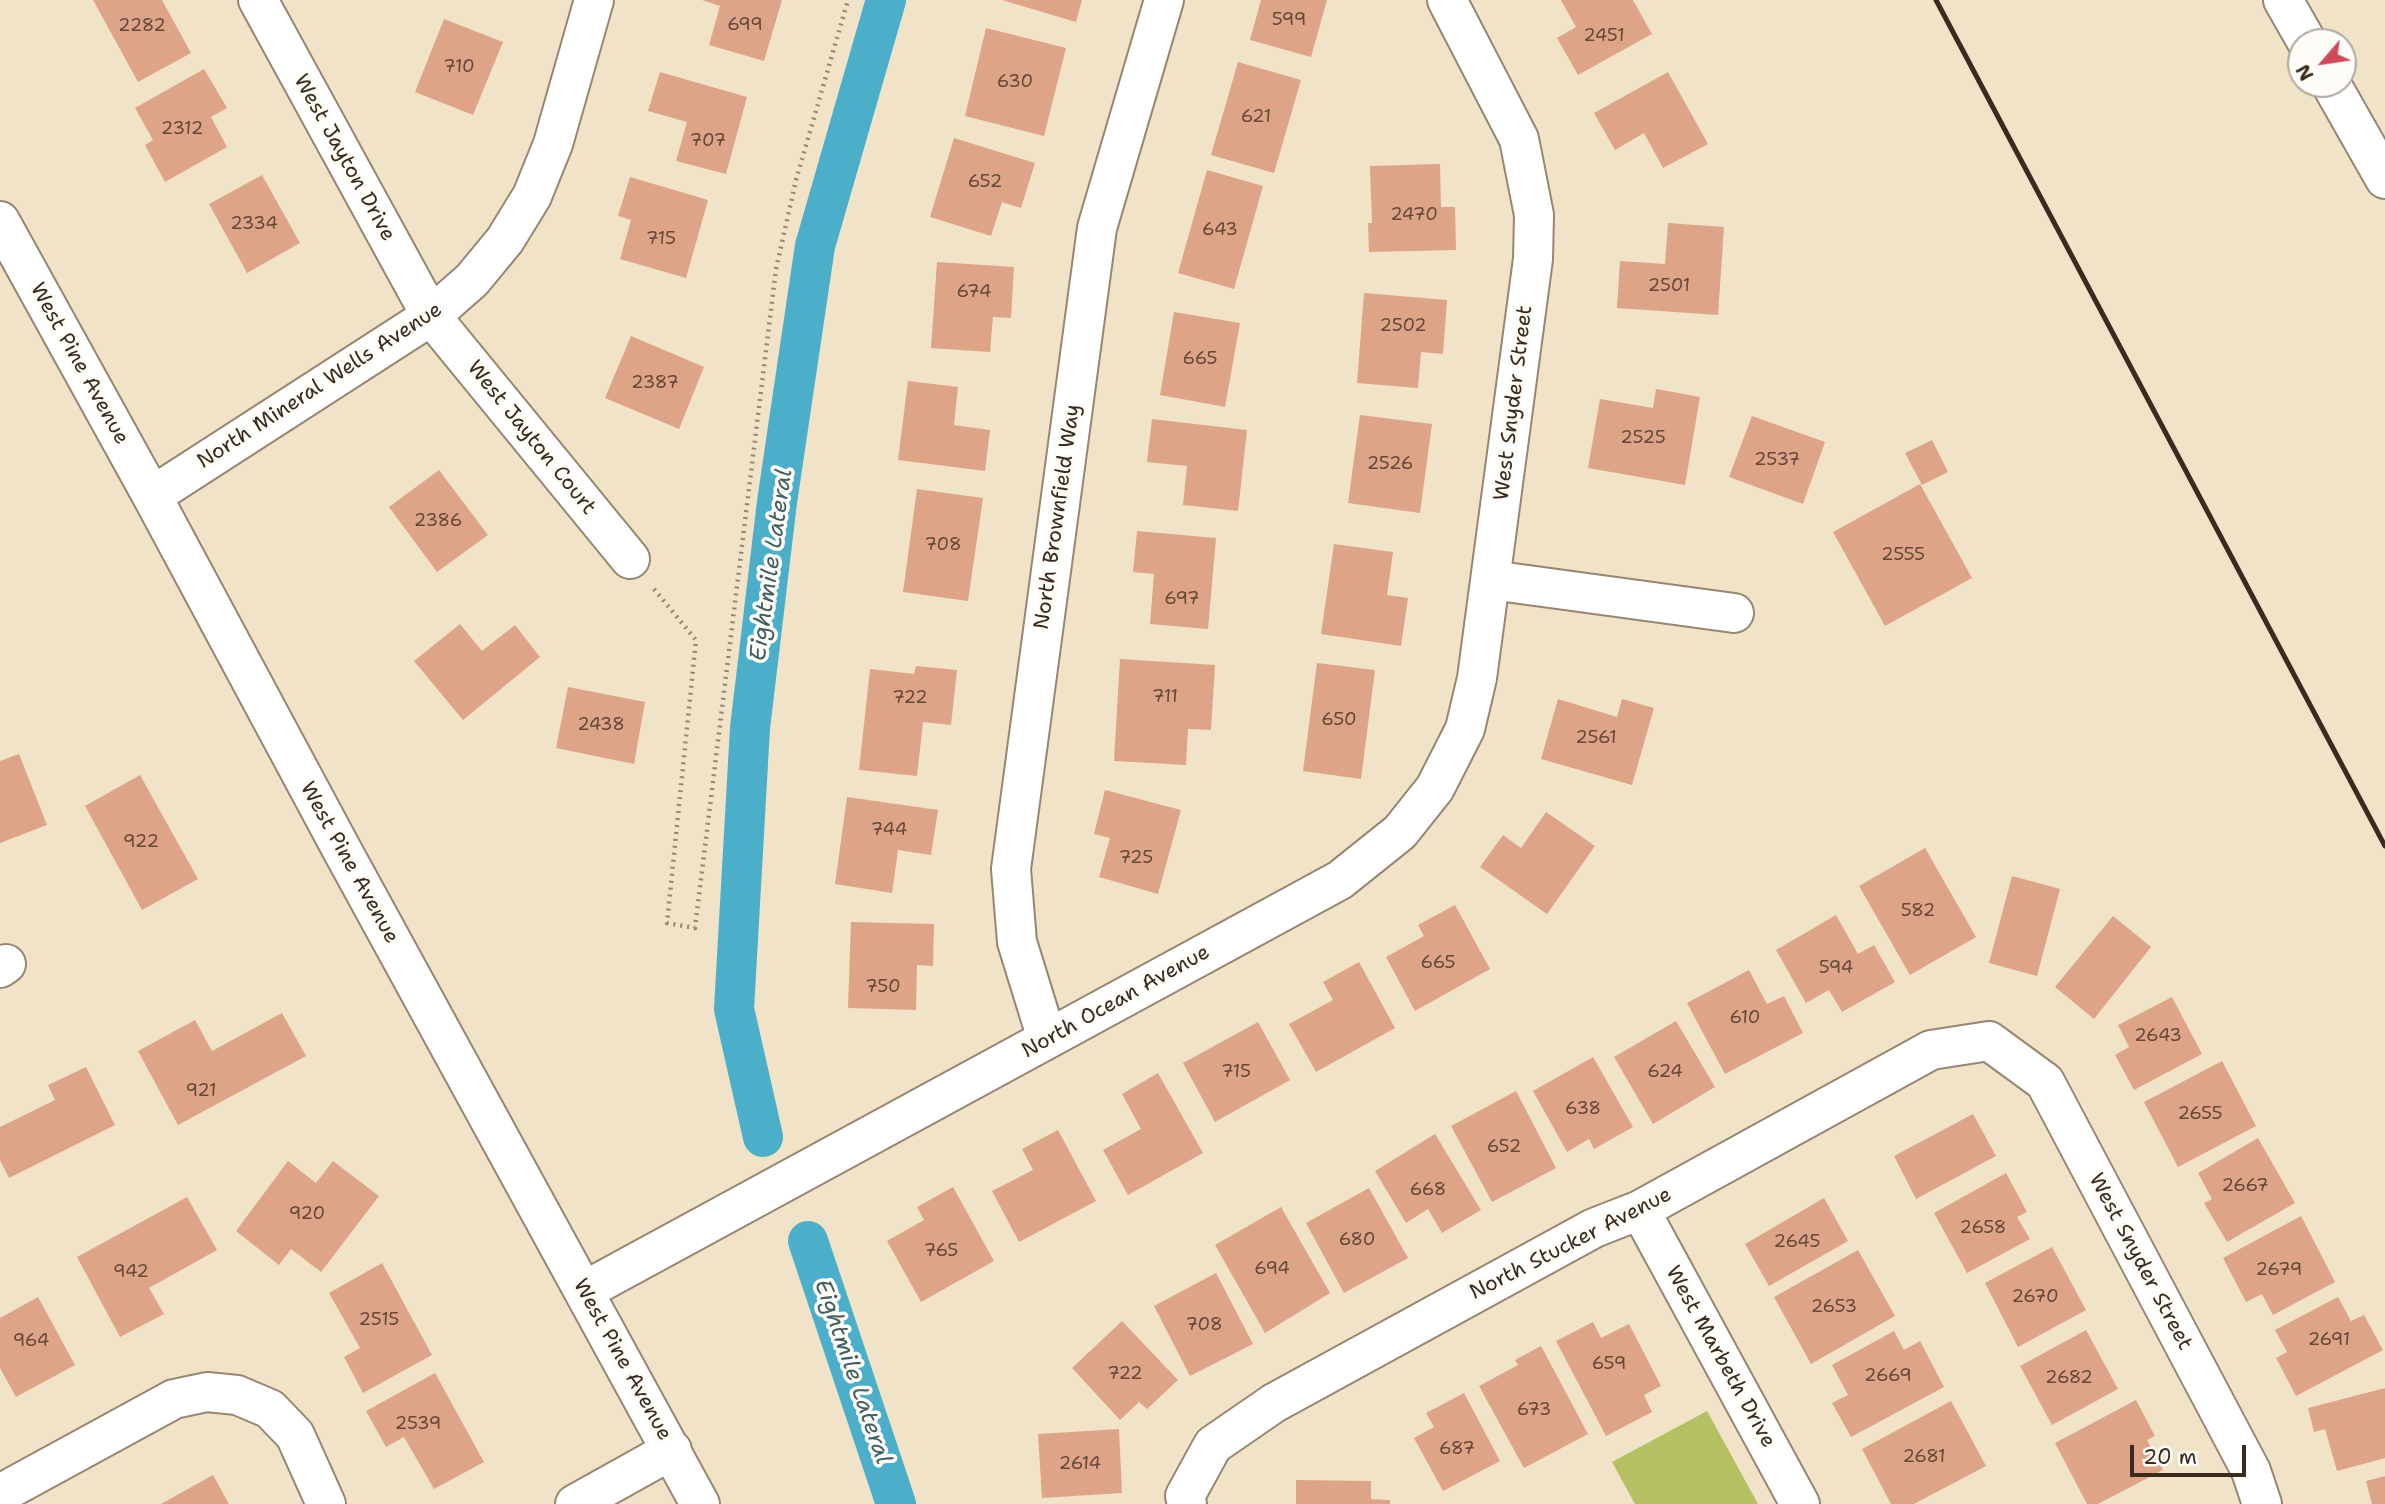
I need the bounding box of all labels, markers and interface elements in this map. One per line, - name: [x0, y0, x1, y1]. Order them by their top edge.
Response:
- house number: 599: [1272, 9, 1306, 31]
- house number: 699: [727, 14, 763, 36]
- house number: 2282: [118, 15, 166, 37]
- house number: 2451: [1583, 25, 1625, 47]
- north arrow: [2287, 28, 2357, 98]
- house number: 710: [443, 56, 475, 78]
- text: N: [2290, 60, 2320, 85]
- street label: West Jayton Drive: [288, 70, 400, 246]
- house number: 630: [997, 71, 1033, 93]
- house number: 621: [1241, 106, 1271, 128]
- house number: 2312: [161, 118, 203, 140]
- house number: 707: [690, 130, 726, 152]
- house number: 652: [968, 171, 1002, 193]
- house number: 2470: [1390, 204, 1438, 226]
- house number: 2334: [230, 213, 278, 235]
- house number: 643: [1202, 219, 1238, 241]
- house number: 715: [646, 228, 676, 250]
- house number: 2501: [1648, 275, 1690, 297]
- street label: West Pine Avenue: [24, 279, 134, 449]
- house number: 674: [957, 281, 991, 303]
- street label: North Mineral Wells Avenue: [193, 297, 447, 475]
- street label: West Snyder Street: [1490, 304, 1538, 502]
- house number: 2502: [1379, 315, 1427, 337]
- house number: 665: [1183, 348, 1217, 370]
- street label: West Jayton Court: [461, 356, 601, 520]
- house number: 2387: [631, 372, 679, 394]
- street label: North Brownfield Way: [1030, 403, 1086, 631]
- house number: 2525: [1620, 427, 1666, 449]
- house number: 2537: [1754, 449, 1800, 471]
- house number: 2526: [1367, 453, 1413, 475]
- water label: Eightmile Lateral: [745, 467, 799, 663]
- house number: 2386: [414, 510, 462, 532]
- house number: 708: [924, 534, 962, 556]
- house number: 2555: [1881, 544, 1925, 566]
- house number: 697: [1164, 588, 1200, 610]
- house number: 711: [1152, 686, 1178, 708]
- house number: 722: [892, 687, 928, 709]
- house number: 650: [1321, 709, 1357, 731]
- house number: 2438: [577, 714, 625, 736]
- house number: 2561: [1575, 727, 1617, 749]
- street label: West Pine Avenue: [294, 778, 404, 948]
- house number: 744: [871, 819, 907, 841]
- house number: 922: [123, 831, 159, 853]
- house number: 725: [1119, 847, 1153, 869]
- house number: 582: [1901, 900, 1935, 922]
- street label: North Ocean Avenue: [1018, 940, 1214, 1064]
- house number: 665: [1421, 952, 1455, 974]
- house number: 594: [1819, 957, 1853, 979]
- house number: 750: [865, 976, 901, 998]
- house number: 610: [1730, 1007, 1760, 1029]
- house number: 2643: [2134, 1025, 2182, 1047]
- house number: 715: [1221, 1061, 1251, 1083]
- house number: 624: [1647, 1061, 1683, 1083]
- house number: 921: [186, 1080, 216, 1102]
- house number: 638: [1565, 1098, 1601, 1120]
- house number: 2655: [2177, 1103, 2223, 1125]
- house number: 652: [1487, 1136, 1521, 1158]
- street label: West Snyder Street: [2083, 1169, 2197, 1355]
- house number: 2667: [2221, 1175, 2269, 1197]
- house number: 668: [1410, 1179, 1446, 1201]
- street label: North Stucker Avenue: [1466, 1182, 1676, 1306]
- house number: 920: [289, 1203, 325, 1225]
- house number: 2658: [1960, 1217, 2006, 1239]
- house number: 680: [1339, 1229, 1375, 1251]
- house number: 2645: [1774, 1231, 1820, 1253]
- house number: 765: [924, 1240, 958, 1262]
- house number: 694: [1254, 1258, 1290, 1280]
- house number: 2679: [2256, 1259, 2302, 1281]
- house number: 942: [113, 1261, 149, 1283]
- street label: West Marbeth Drive: [1660, 1262, 1780, 1452]
- street label: West Pine Avenue: [567, 1275, 677, 1445]
- water label: Eightmile Lateral: [807, 1276, 897, 1468]
- house number: 2670: [2011, 1286, 2059, 1308]
- house number: 2653: [1811, 1296, 1857, 1318]
- house number: 2515: [359, 1309, 399, 1331]
- house number: 708: [1185, 1314, 1223, 1336]
- house number: 2691: [2308, 1329, 2350, 1351]
- house number: 964: [13, 1330, 49, 1352]
- house number: 659: [1592, 1353, 1626, 1375]
- house number: 722: [1107, 1363, 1143, 1385]
- house number: 2669: [1864, 1365, 1912, 1387]
- house number: 2682: [2045, 1367, 2093, 1389]
- house number: 673: [1517, 1399, 1551, 1421]
- house number: 2539: [395, 1413, 441, 1435]
- scale bar: [2133, 1430, 2248, 1474]
- house number: 687: [1439, 1438, 1475, 1460]
- text: 20 m: [2143, 1443, 2197, 1471]
- house number: 2681: [1902, 1446, 1946, 1468]
- house number: 2614: [1059, 1453, 1101, 1475]

